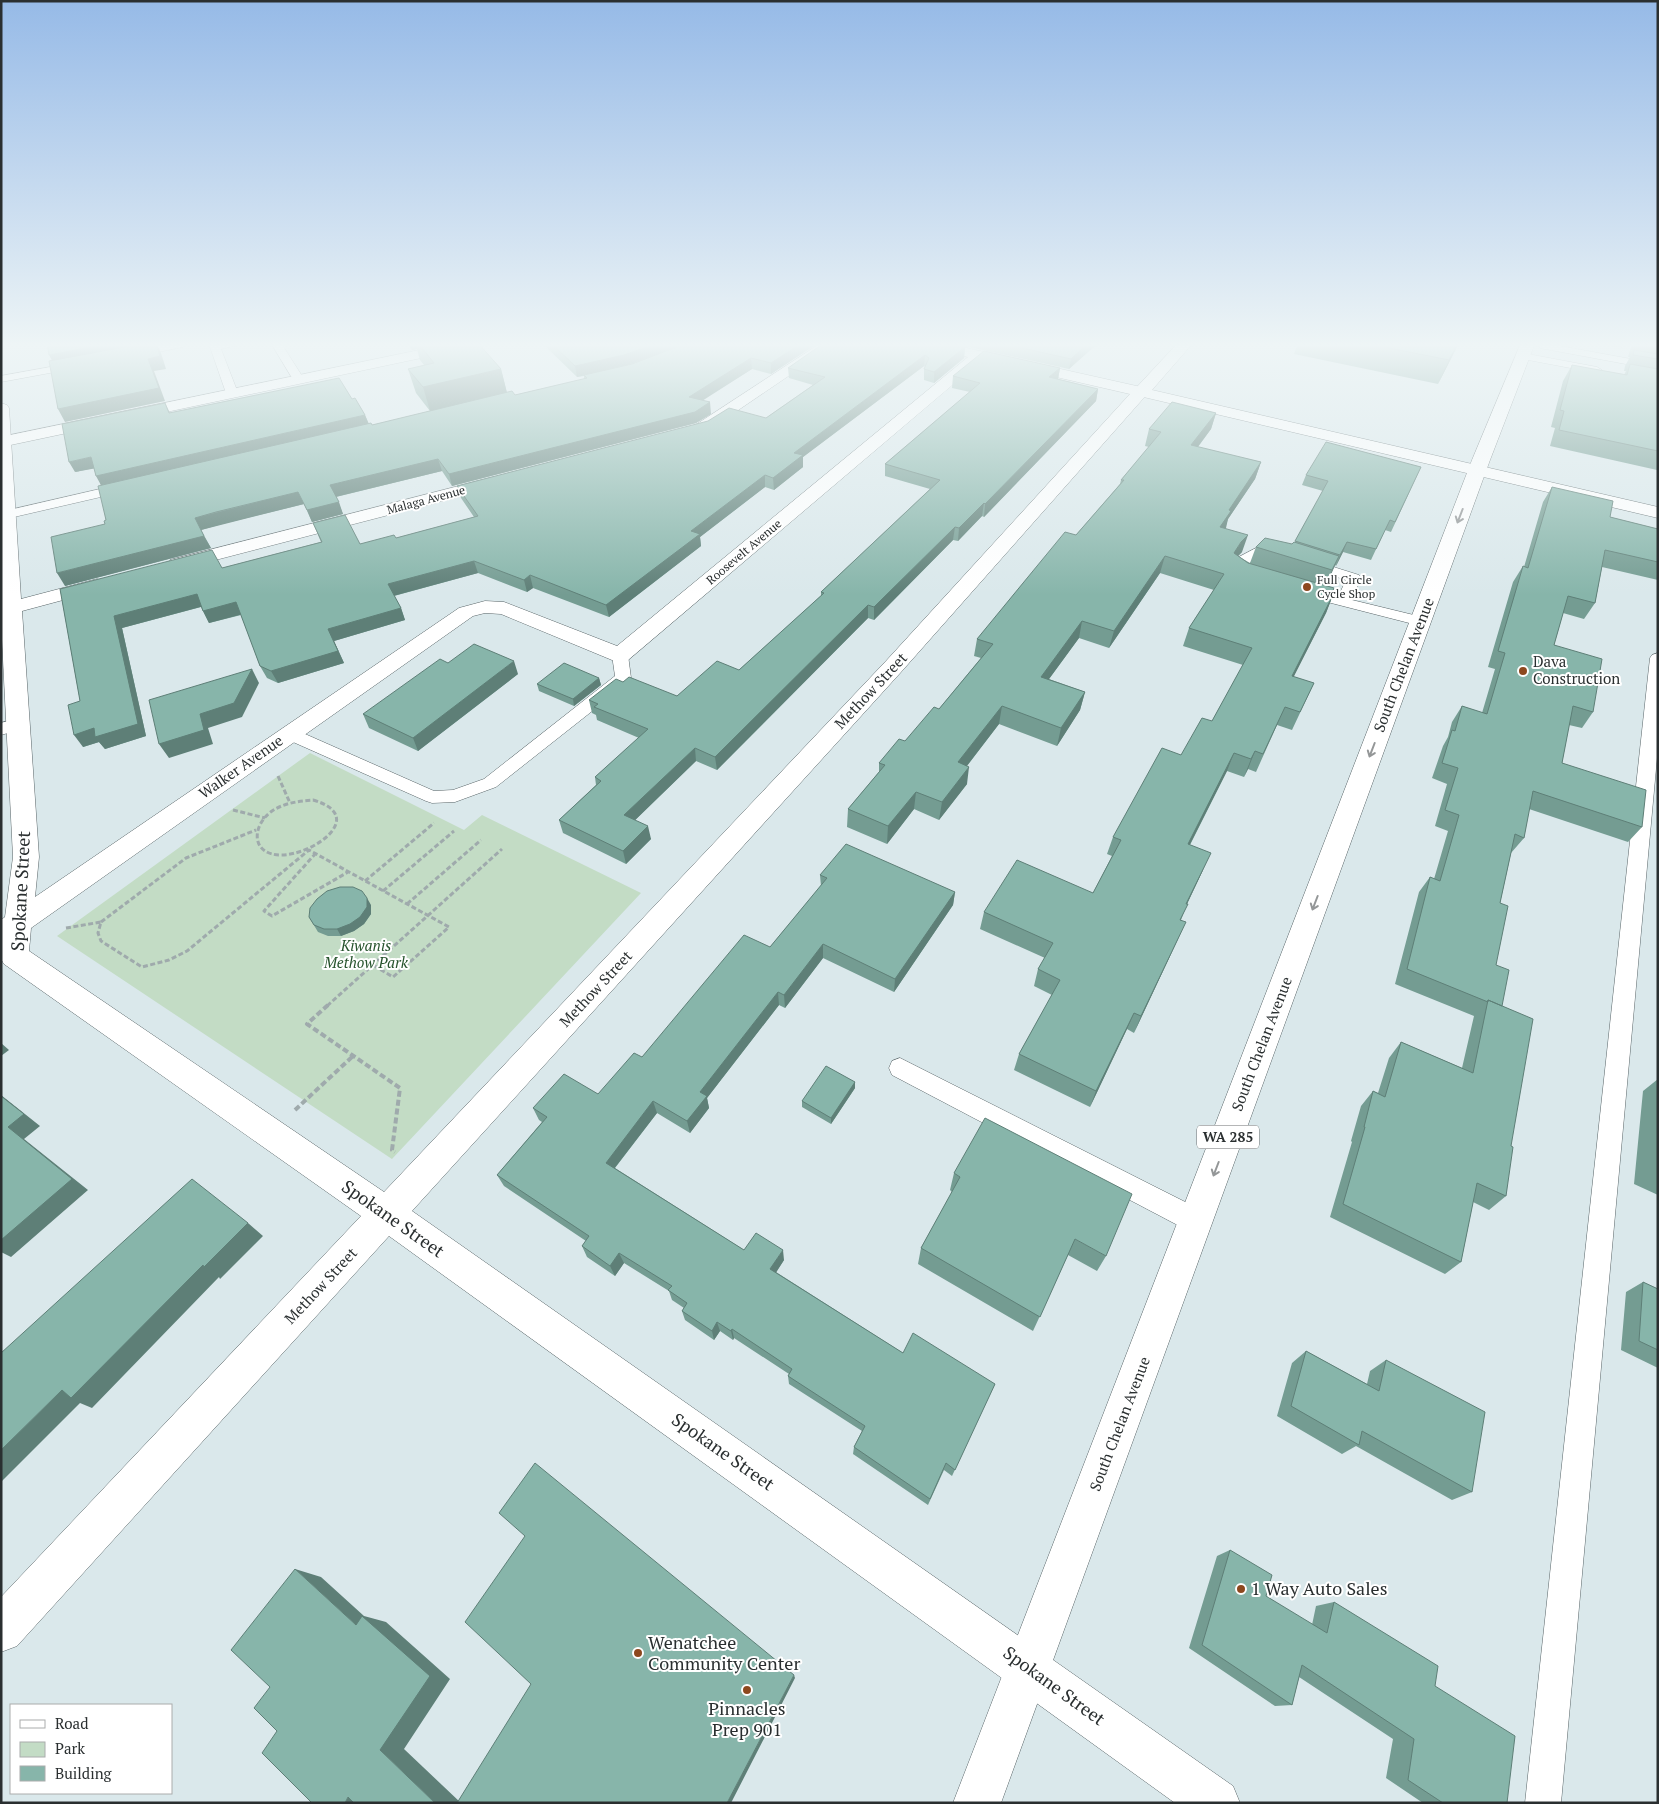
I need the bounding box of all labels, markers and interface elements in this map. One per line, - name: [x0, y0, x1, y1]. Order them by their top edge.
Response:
- street label: Malaga Avenue: [385, 482, 467, 517]
- one-way arrow: [1455, 508, 1464, 523]
- street label: Roosevelt Avenue: [703, 516, 784, 587]
- place label: Full Circle Cycle Shop: [1317, 572, 1375, 601]
- marker: Full Circle Cycle Shop: [1301, 581, 1313, 593]
- street label: South Chelan Avenue: [1368, 595, 1438, 735]
- street label: Methow Street: [830, 647, 911, 733]
- place label: Dava Construction: [1533, 651, 1620, 688]
- marker: Dava Construction: [1517, 665, 1529, 677]
- street label: Walker Avenue: [194, 730, 286, 803]
- one-way arrow: [1367, 743, 1376, 758]
- street label: Spokane Street: [5, 830, 35, 952]
- one-way arrow: [1310, 895, 1319, 910]
- park label: Kiwanis Methow Park: [323, 935, 409, 972]
- street label: Methow Street: [555, 945, 636, 1031]
- street label: South Chelan Avenue: [1226, 974, 1296, 1114]
- road number: WA 285: [1197, 1126, 1259, 1148]
- one-way arrow: [1210, 1162, 1219, 1177]
- street label: Spokane Street: [337, 1174, 450, 1263]
- street label: Methow Street: [280, 1242, 361, 1328]
- street label: South Chelan Avenue: [1084, 1354, 1154, 1494]
- street label: Spokane Street: [667, 1407, 780, 1496]
- place label: 1 Way Auto Sales: [1251, 1576, 1387, 1600]
- marker: 1 Way Auto Sales: [1235, 1583, 1247, 1595]
- place label: Wenatchee Community Center: [648, 1630, 800, 1675]
- street label: Spokane Street: [999, 1640, 1111, 1730]
- marker: Wenatchee Community Center: [632, 1647, 644, 1659]
- marker: Pinnacles Prep 901: [741, 1684, 753, 1696]
- place label: Pinnacles Prep 901: [708, 1696, 786, 1741]
- legend: [10, 1704, 172, 1794]
- text: Road: [55, 1713, 88, 1733]
- text: Park: [55, 1738, 85, 1758]
- text: Building: [55, 1763, 113, 1783]

